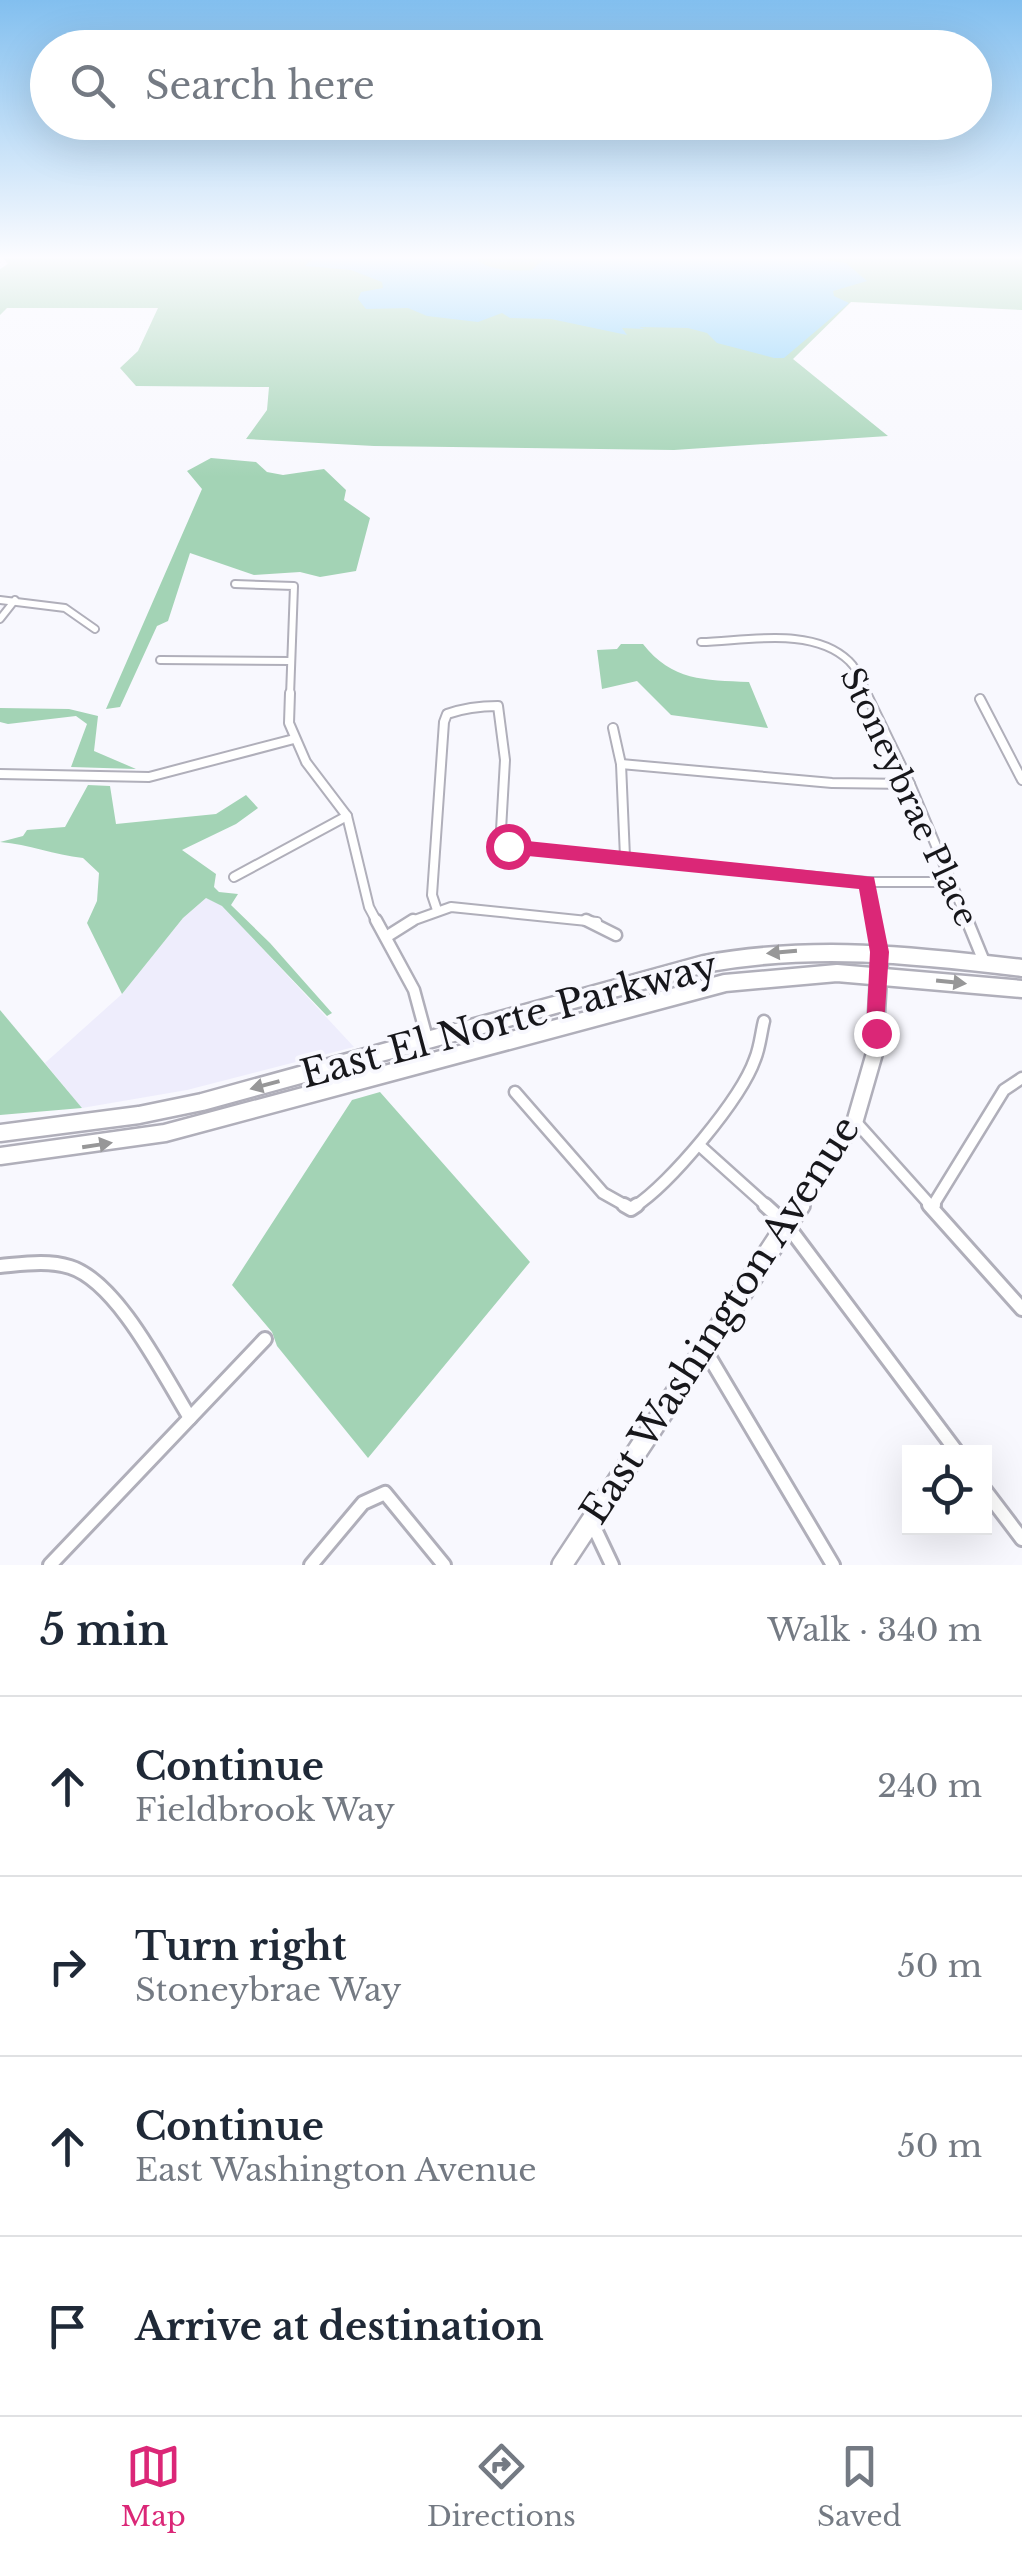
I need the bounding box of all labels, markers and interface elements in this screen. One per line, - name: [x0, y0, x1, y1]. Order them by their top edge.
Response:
- search box: [30, 30, 992, 140]
- icon: search: [65, 58, 120, 113]
- text: Search here: [145, 62, 375, 109]
- street label: Stoneybrae Place: [832, 661, 986, 933]
- route start: [486, 824, 532, 870]
- street label: East El Norte Parkway: [295, 941, 723, 1098]
- one-way arrow: [766, 945, 798, 961]
- one-way arrow: [935, 974, 967, 990]
- route end: [854, 1011, 900, 1057]
- one-way arrow: [249, 1078, 280, 1094]
- street label: East Washington Avenue: [570, 1107, 869, 1532]
- one-way arrow: [81, 1137, 113, 1152]
- map controls: [902, 1445, 992, 1535]
- button: locate: [902, 1445, 992, 1535]
- text: 5 min: [40, 1604, 168, 1656]
- text: Walk · 340 m: [768, 1610, 982, 1650]
- text: Continue: [135, 1743, 324, 1790]
- icon: ahead: [40, 1759, 95, 1814]
- text: 240 m: [877, 1766, 982, 1806]
- text: Fieldbrook Way: [135, 1790, 395, 1830]
- text: Turn right: [135, 1923, 346, 1970]
- icon: right: [40, 1939, 95, 1994]
- text: 50 m: [897, 1946, 982, 1986]
- text: Stoneybrae Way: [135, 1970, 401, 2010]
- text: Continue: [135, 2103, 324, 2150]
- icon: ahead: [40, 2119, 95, 2174]
- text: 50 m: [897, 2126, 982, 2166]
- text: East Washington Avenue: [135, 2150, 537, 2190]
- icon: arrive: [40, 2299, 95, 2354]
- text: Arrive at destination: [135, 2303, 544, 2350]
- tab: Map: [121, 2439, 186, 2534]
- tab: Directions: [427, 2439, 576, 2534]
- tab: Saved: [817, 2439, 901, 2534]

